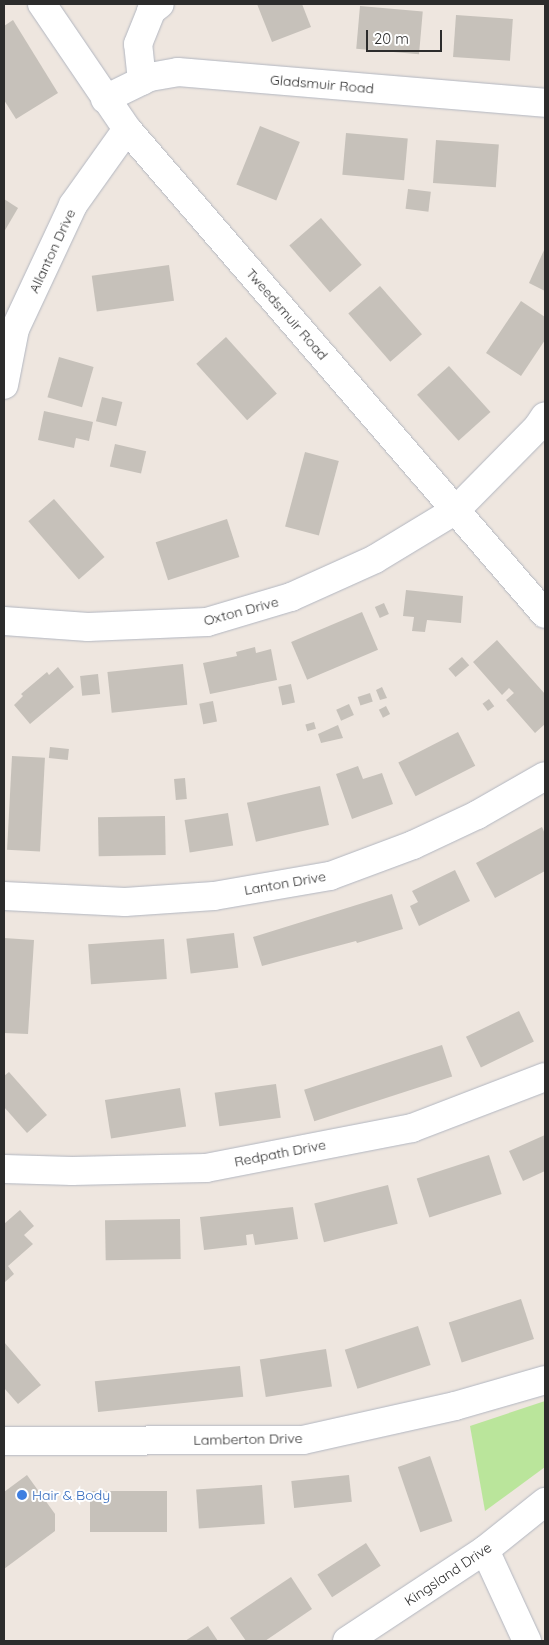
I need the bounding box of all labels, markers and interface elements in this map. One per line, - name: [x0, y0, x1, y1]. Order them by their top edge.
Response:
- scale bar: [369, 20, 445, 52]
- text: 20 m: [374, 29, 409, 48]
- street label: Gladsmuir Road: [269, 71, 375, 97]
- street label: Allanton Drive: [25, 206, 79, 296]
- street label: Tweedsmuir Road: [243, 265, 331, 363]
- street label: Oxton Drive: [202, 593, 280, 629]
- street label: Lanton Drive: [243, 868, 327, 898]
- street label: Redpath Drive: [233, 1136, 327, 1170]
- street label: Lamberton Drive: [193, 1430, 303, 1448]
- place label: Hair & Body: [32, 1487, 110, 1503]
- marker: Hair & Body: [16, 1489, 28, 1501]
- street label: Kingsland Drive: [401, 1539, 495, 1609]

